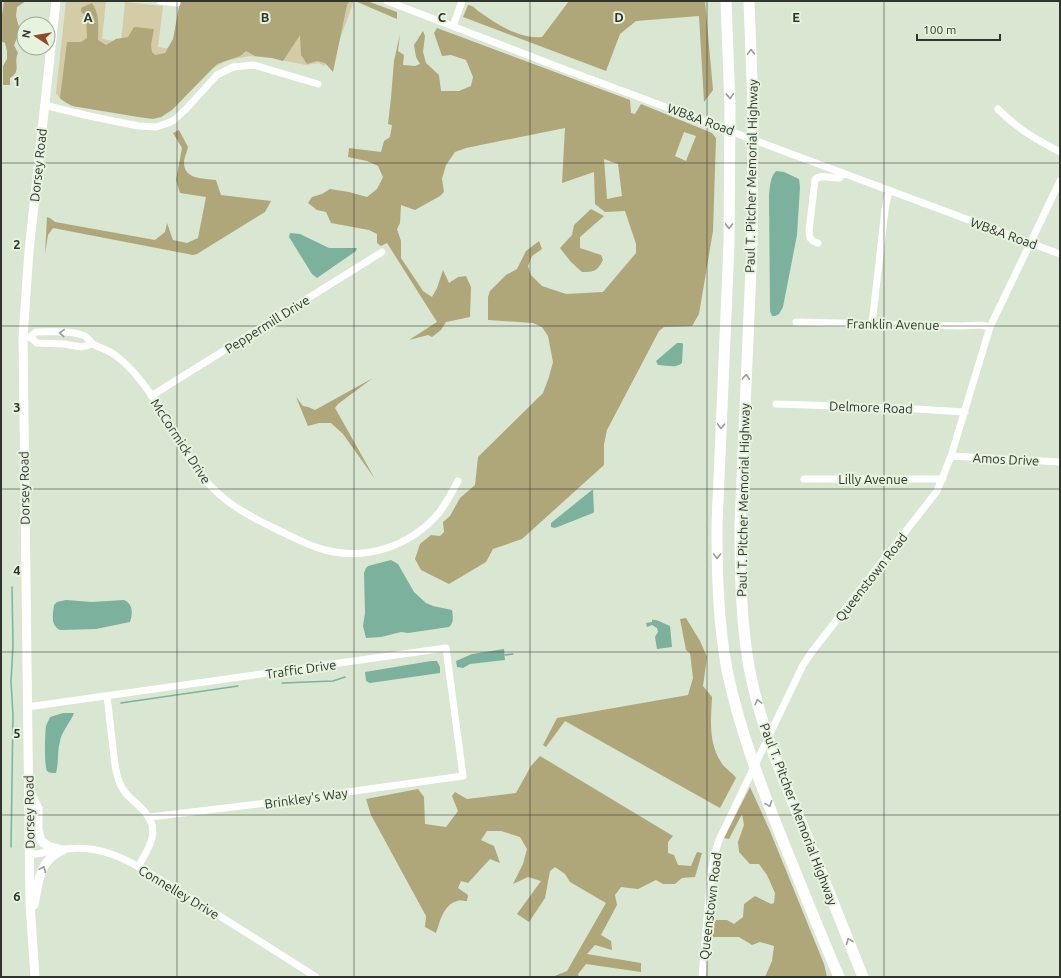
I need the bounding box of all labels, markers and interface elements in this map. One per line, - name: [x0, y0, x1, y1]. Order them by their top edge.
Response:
- text: A: [83, 10, 93, 24]
- text: B: [261, 10, 270, 24]
- text: C: [438, 10, 447, 24]
- text: D: [614, 10, 624, 24]
- text: E: [792, 10, 800, 24]
- north arrow: [16, 16, 56, 56]
- scale bar: [917, 16, 1000, 42]
- text: 100 m: [923, 23, 956, 36]
- text: N: [19, 29, 33, 39]
- one-way arrow: [747, 49, 756, 55]
- text: 1: [13, 74, 21, 88]
- street label: Paul T. Pitcher Memorial Highway: [742, 79, 760, 273]
- one-way arrow: [726, 93, 734, 99]
- street label: WB&A Road: [666, 100, 736, 138]
- street label: Dorsey Road: [27, 128, 49, 202]
- street label: WB&A Road: [969, 214, 1039, 252]
- one-way arrow: [725, 223, 733, 229]
- text: 2: [13, 237, 21, 251]
- street label: Peppermill Drive: [222, 292, 312, 356]
- street label: Franklin Avenue: [846, 316, 940, 332]
- one-way arrow: [59, 328, 65, 337]
- one-way arrow: [741, 374, 750, 380]
- street label: McCormick Drive: [148, 396, 214, 486]
- street label: Delmore Road: [829, 399, 913, 415]
- text: 3: [13, 400, 21, 414]
- street label: Paul T. Pitcher Memorial Highway: [734, 403, 752, 597]
- one-way arrow: [717, 423, 725, 429]
- street label: Amos Drive: [972, 450, 1040, 468]
- street label: Dorsey Road: [16, 451, 32, 525]
- street label: Lilly Avenue: [838, 472, 908, 486]
- street label: Queenstown Road: [832, 530, 911, 625]
- one-way arrow: [713, 553, 721, 559]
- text: 4: [13, 563, 21, 577]
- street label: Traffic Drive: [265, 657, 337, 681]
- one-way arrow: [754, 698, 762, 705]
- street label: Paul T. Pitcher Memorial Highway: [758, 721, 840, 907]
- text: 5: [13, 726, 21, 740]
- street label: Dorsey Road: [21, 775, 37, 849]
- street label: Brinkley's Way: [264, 785, 348, 811]
- one-way arrow: [764, 801, 772, 808]
- street label: Queenstown Road: [696, 852, 725, 961]
- street label: Connelley Drive: [136, 862, 222, 922]
- one-way arrow: [38, 866, 46, 873]
- text: 6: [13, 889, 21, 903]
- one-way arrow: [845, 937, 853, 944]

